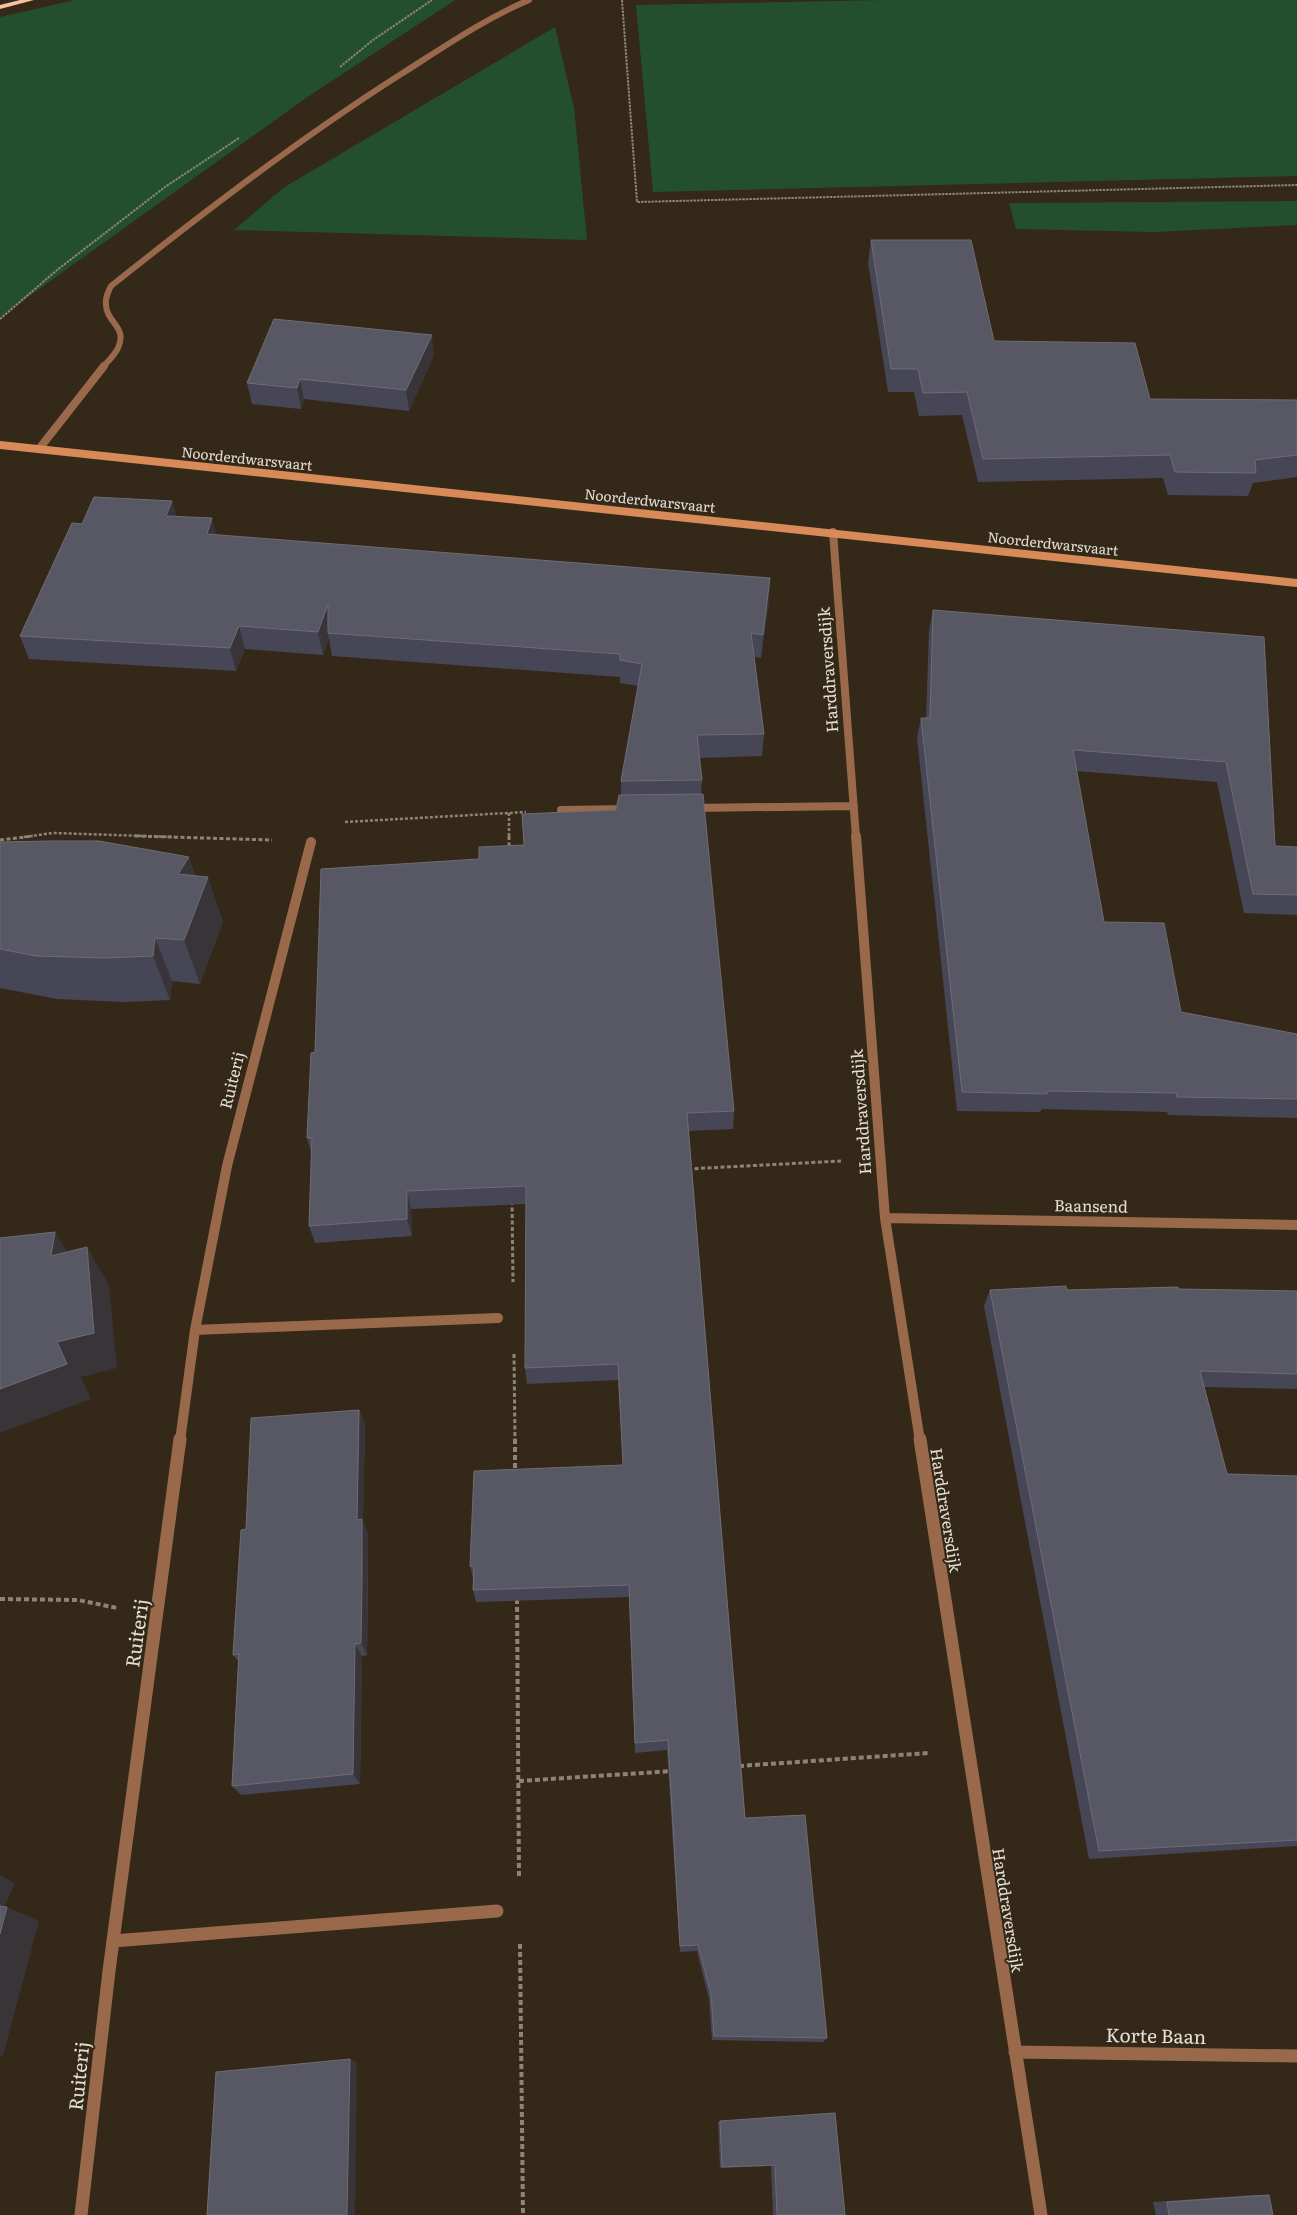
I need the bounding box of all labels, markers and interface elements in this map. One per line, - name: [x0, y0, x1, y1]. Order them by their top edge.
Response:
- street label: Noorderdwarsvaart: [181, 441, 314, 475]
- street label: Noorderdwarsvaart: [584, 483, 717, 517]
- street label: Noorderdwarsvaart: [987, 526, 1120, 560]
- street label: Harddraversdijk: [811, 606, 843, 734]
- street label: Harddraversdijk: [844, 1048, 876, 1176]
- street label: Ruiterij: [212, 1049, 250, 1111]
- street label: Baansend: [1054, 1192, 1128, 1218]
- street label: Harddraversdijk: [925, 1446, 969, 1574]
- street label: Ruiterij: [117, 1597, 155, 1669]
- street label: Harddraversdijk: [987, 1846, 1031, 1974]
- street label: Korte Baan: [1105, 2020, 1207, 2050]
- street label: Ruiterij: [60, 2040, 96, 2112]

